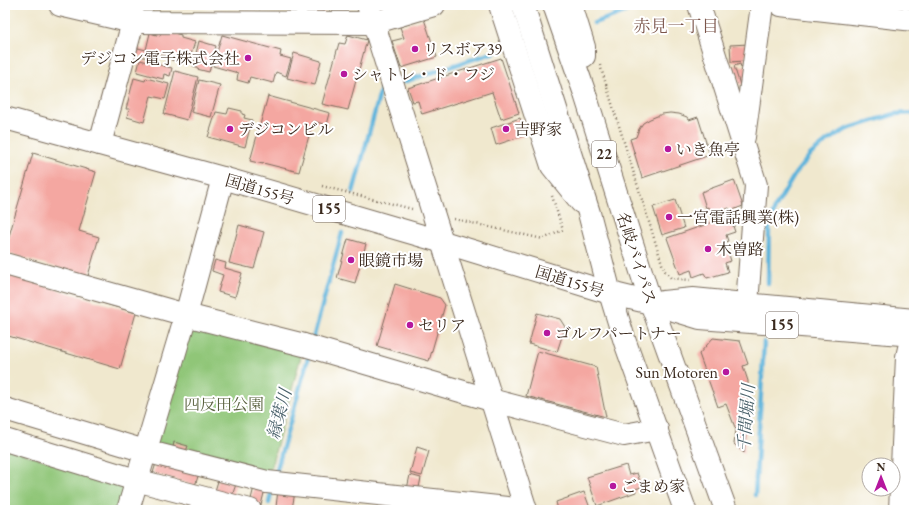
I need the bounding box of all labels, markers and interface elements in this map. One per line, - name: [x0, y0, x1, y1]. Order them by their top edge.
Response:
- district label: 赤見一丁目: [634, 15, 719, 37]
- place label: リスボア39: [423, 39, 502, 60]
- marker: リスボア39: [410, 44, 420, 54]
- place label: デジコン電子株式会社: [80, 48, 240, 69]
- marker: デジコン電子株式会社: [243, 53, 253, 63]
- place label: シャトレ・ド・フジ: [352, 64, 495, 85]
- marker: シャトレ・ド・フジ: [339, 69, 349, 79]
- place label: デジコンビル: [238, 119, 334, 140]
- place label: 吉野家: [514, 119, 562, 140]
- marker: デジコンビル: [225, 124, 235, 134]
- marker: 吉野家: [501, 124, 511, 134]
- place label: いき魚亭: [676, 139, 740, 160]
- road number: 22: [592, 141, 616, 167]
- marker: いき魚亭: [663, 144, 673, 154]
- street label: 国道155号: [223, 170, 297, 209]
- road number: 155: [313, 196, 345, 222]
- place label: 一宮電話興業(株): [677, 207, 799, 228]
- street label: 名岐バイパス: [612, 209, 661, 307]
- marker: 一宮電話興業(株): [664, 212, 674, 222]
- place label: 木曽路: [716, 239, 764, 260]
- marker: 木曽路: [703, 244, 713, 254]
- place label: 眼鏡市場: [359, 250, 423, 271]
- marker: 眼鏡市場: [346, 255, 356, 265]
- street label: 国道155号: [533, 261, 607, 302]
- road number: 155: [766, 312, 798, 338]
- place label: セリア: [418, 315, 466, 336]
- marker: セリア: [405, 320, 415, 330]
- place label: ゴルフパートナー: [555, 323, 682, 344]
- marker: ゴルフパートナー: [542, 328, 552, 338]
- place label: Sun Motoren: [635, 362, 719, 383]
- marker: Sun Motoren: [721, 367, 731, 377]
- water label: 千間堀川: [733, 381, 759, 453]
- water label: 縁葉川: [262, 385, 297, 441]
- park label: 四反田公園: [184, 394, 264, 415]
- north arrow: [861, 457, 901, 497]
- text: N: [877, 460, 886, 474]
- place label: ごまめ家: [621, 476, 685, 497]
- marker: ごまめ家: [608, 481, 618, 491]

